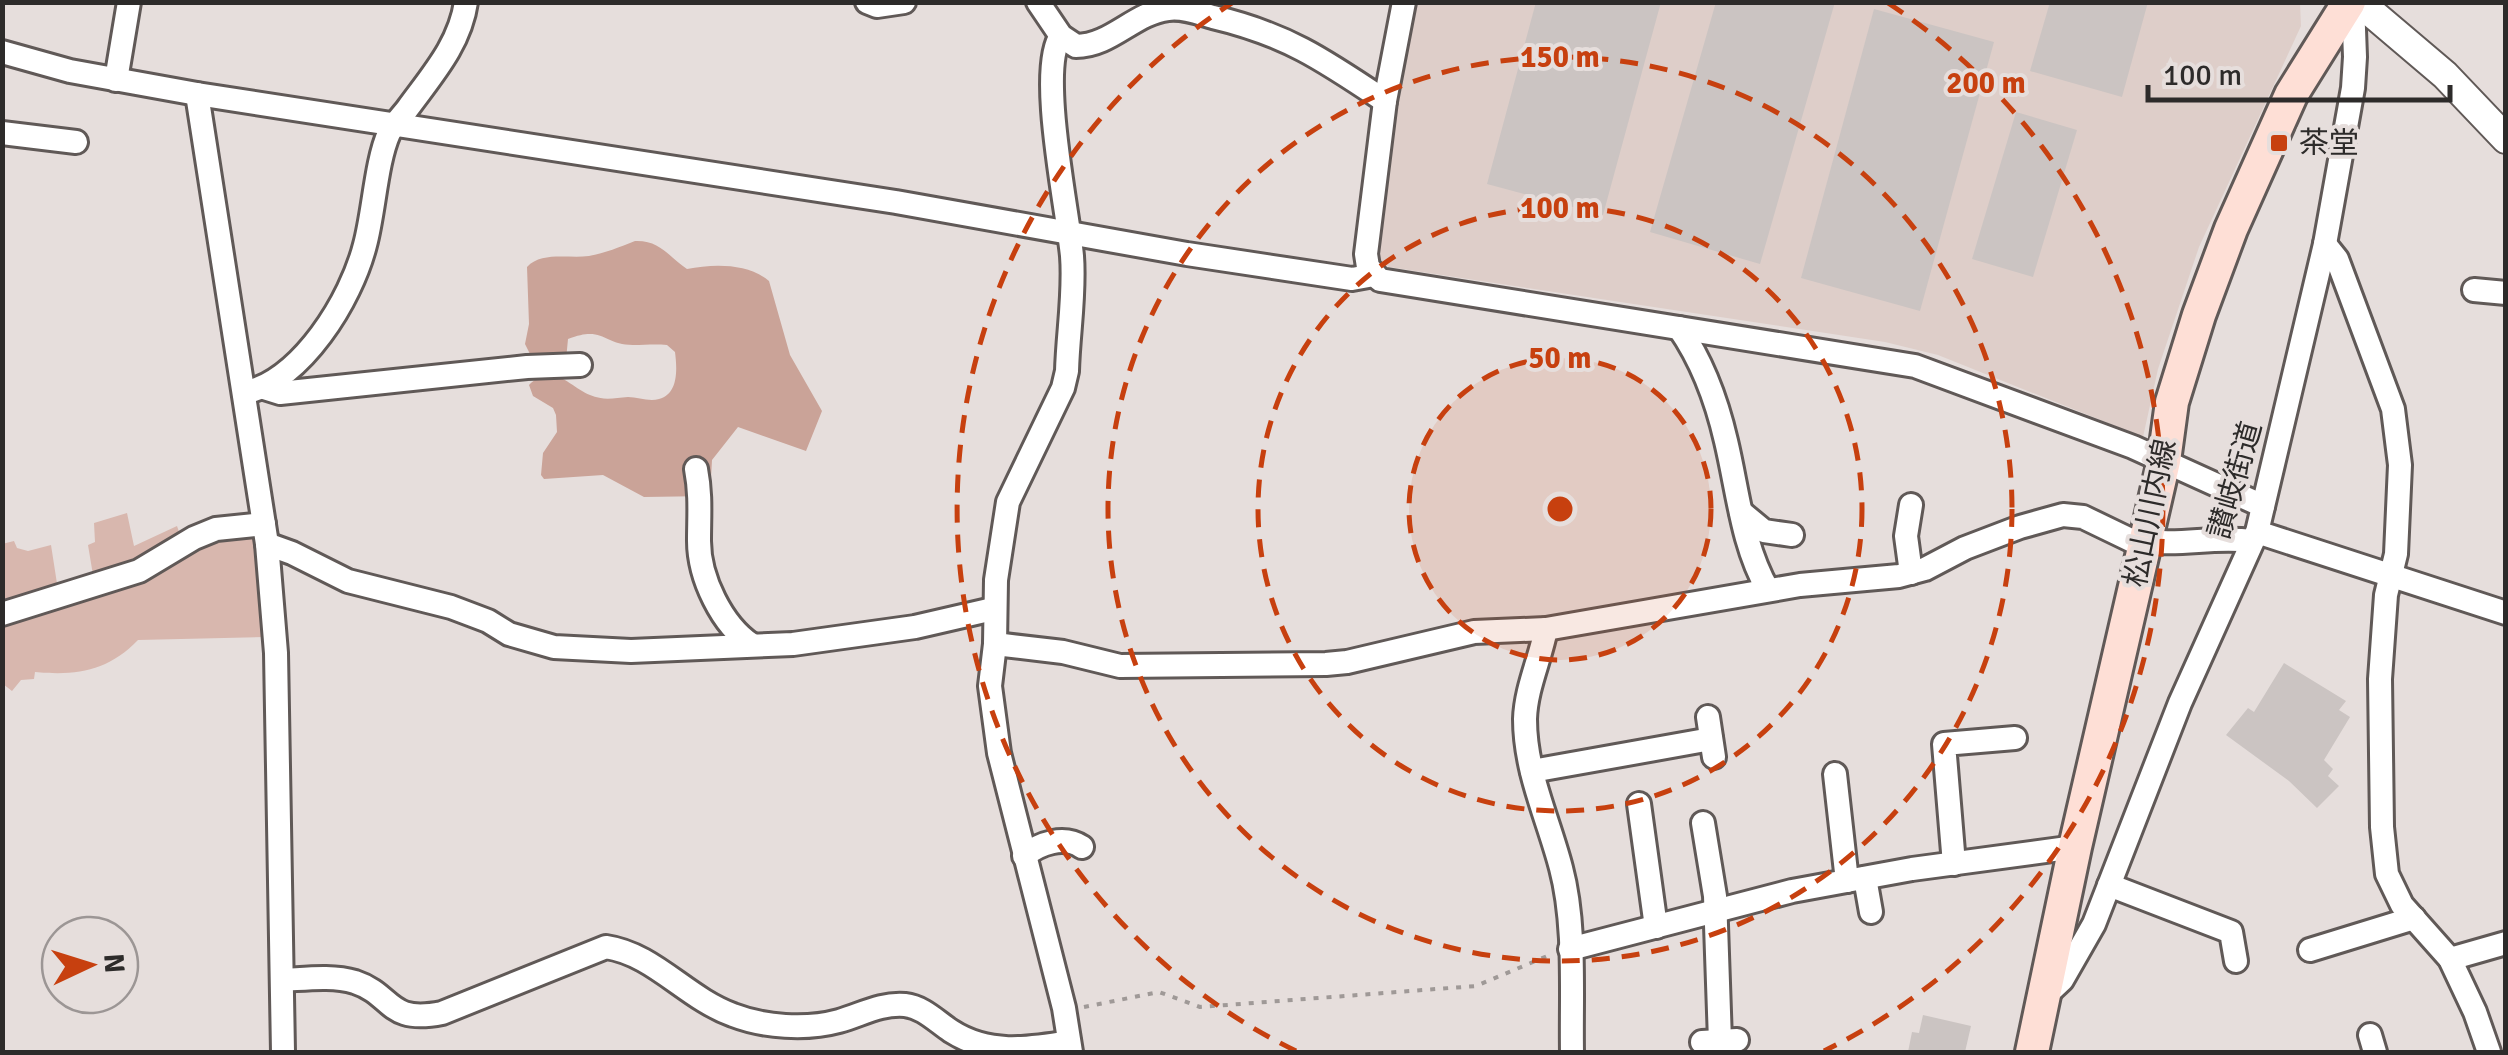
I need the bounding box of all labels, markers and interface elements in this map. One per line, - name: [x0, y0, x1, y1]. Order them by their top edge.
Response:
- text: 150 m: [1520, 39, 1600, 76]
- scale bar: [2148, 40, 2450, 102]
- text: 100 m: [2163, 57, 2242, 94]
- text: 200 m: [1946, 65, 2026, 102]
- place label: 茶堂: [2299, 125, 2359, 162]
- marker: 茶堂: [2268, 132, 2290, 154]
- text: 100 m: [1520, 190, 1600, 227]
- text: 50 m: [1528, 340, 1592, 377]
- street label: 讃岐街道: [2201, 417, 2270, 543]
- street label: 松山川内線: [2117, 436, 2184, 590]
- centre of rings: [1542, 491, 1578, 527]
- north arrow: [40, 915, 140, 1015]
- text: N: [96, 952, 132, 974]

